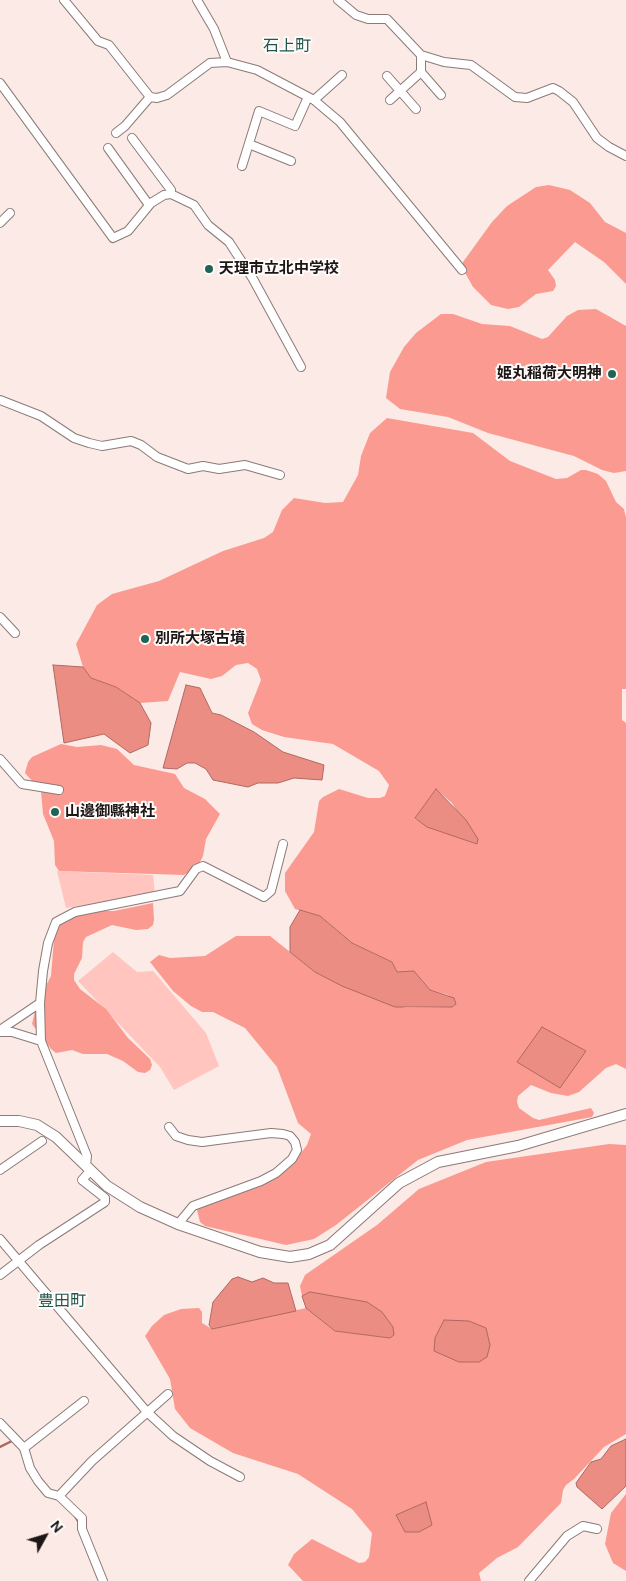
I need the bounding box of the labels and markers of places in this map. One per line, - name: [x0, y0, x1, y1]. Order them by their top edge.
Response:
- place label: 天理市立北中学校: [219, 260, 339, 278]
- marker: 天理市立北中学校: [203, 263, 215, 275]
- place label: 姫丸稲荷大明神: [497, 365, 602, 383]
- marker: 姫丸稲荷大明神: [606, 368, 618, 380]
- place label: 別所大塚古墳: [155, 630, 245, 648]
- marker: 別所大塚古墳: [139, 633, 151, 645]
- place label: 山邊御縣神社: [65, 803, 155, 821]
- marker: 山邊御縣神社: [49, 806, 61, 818]

